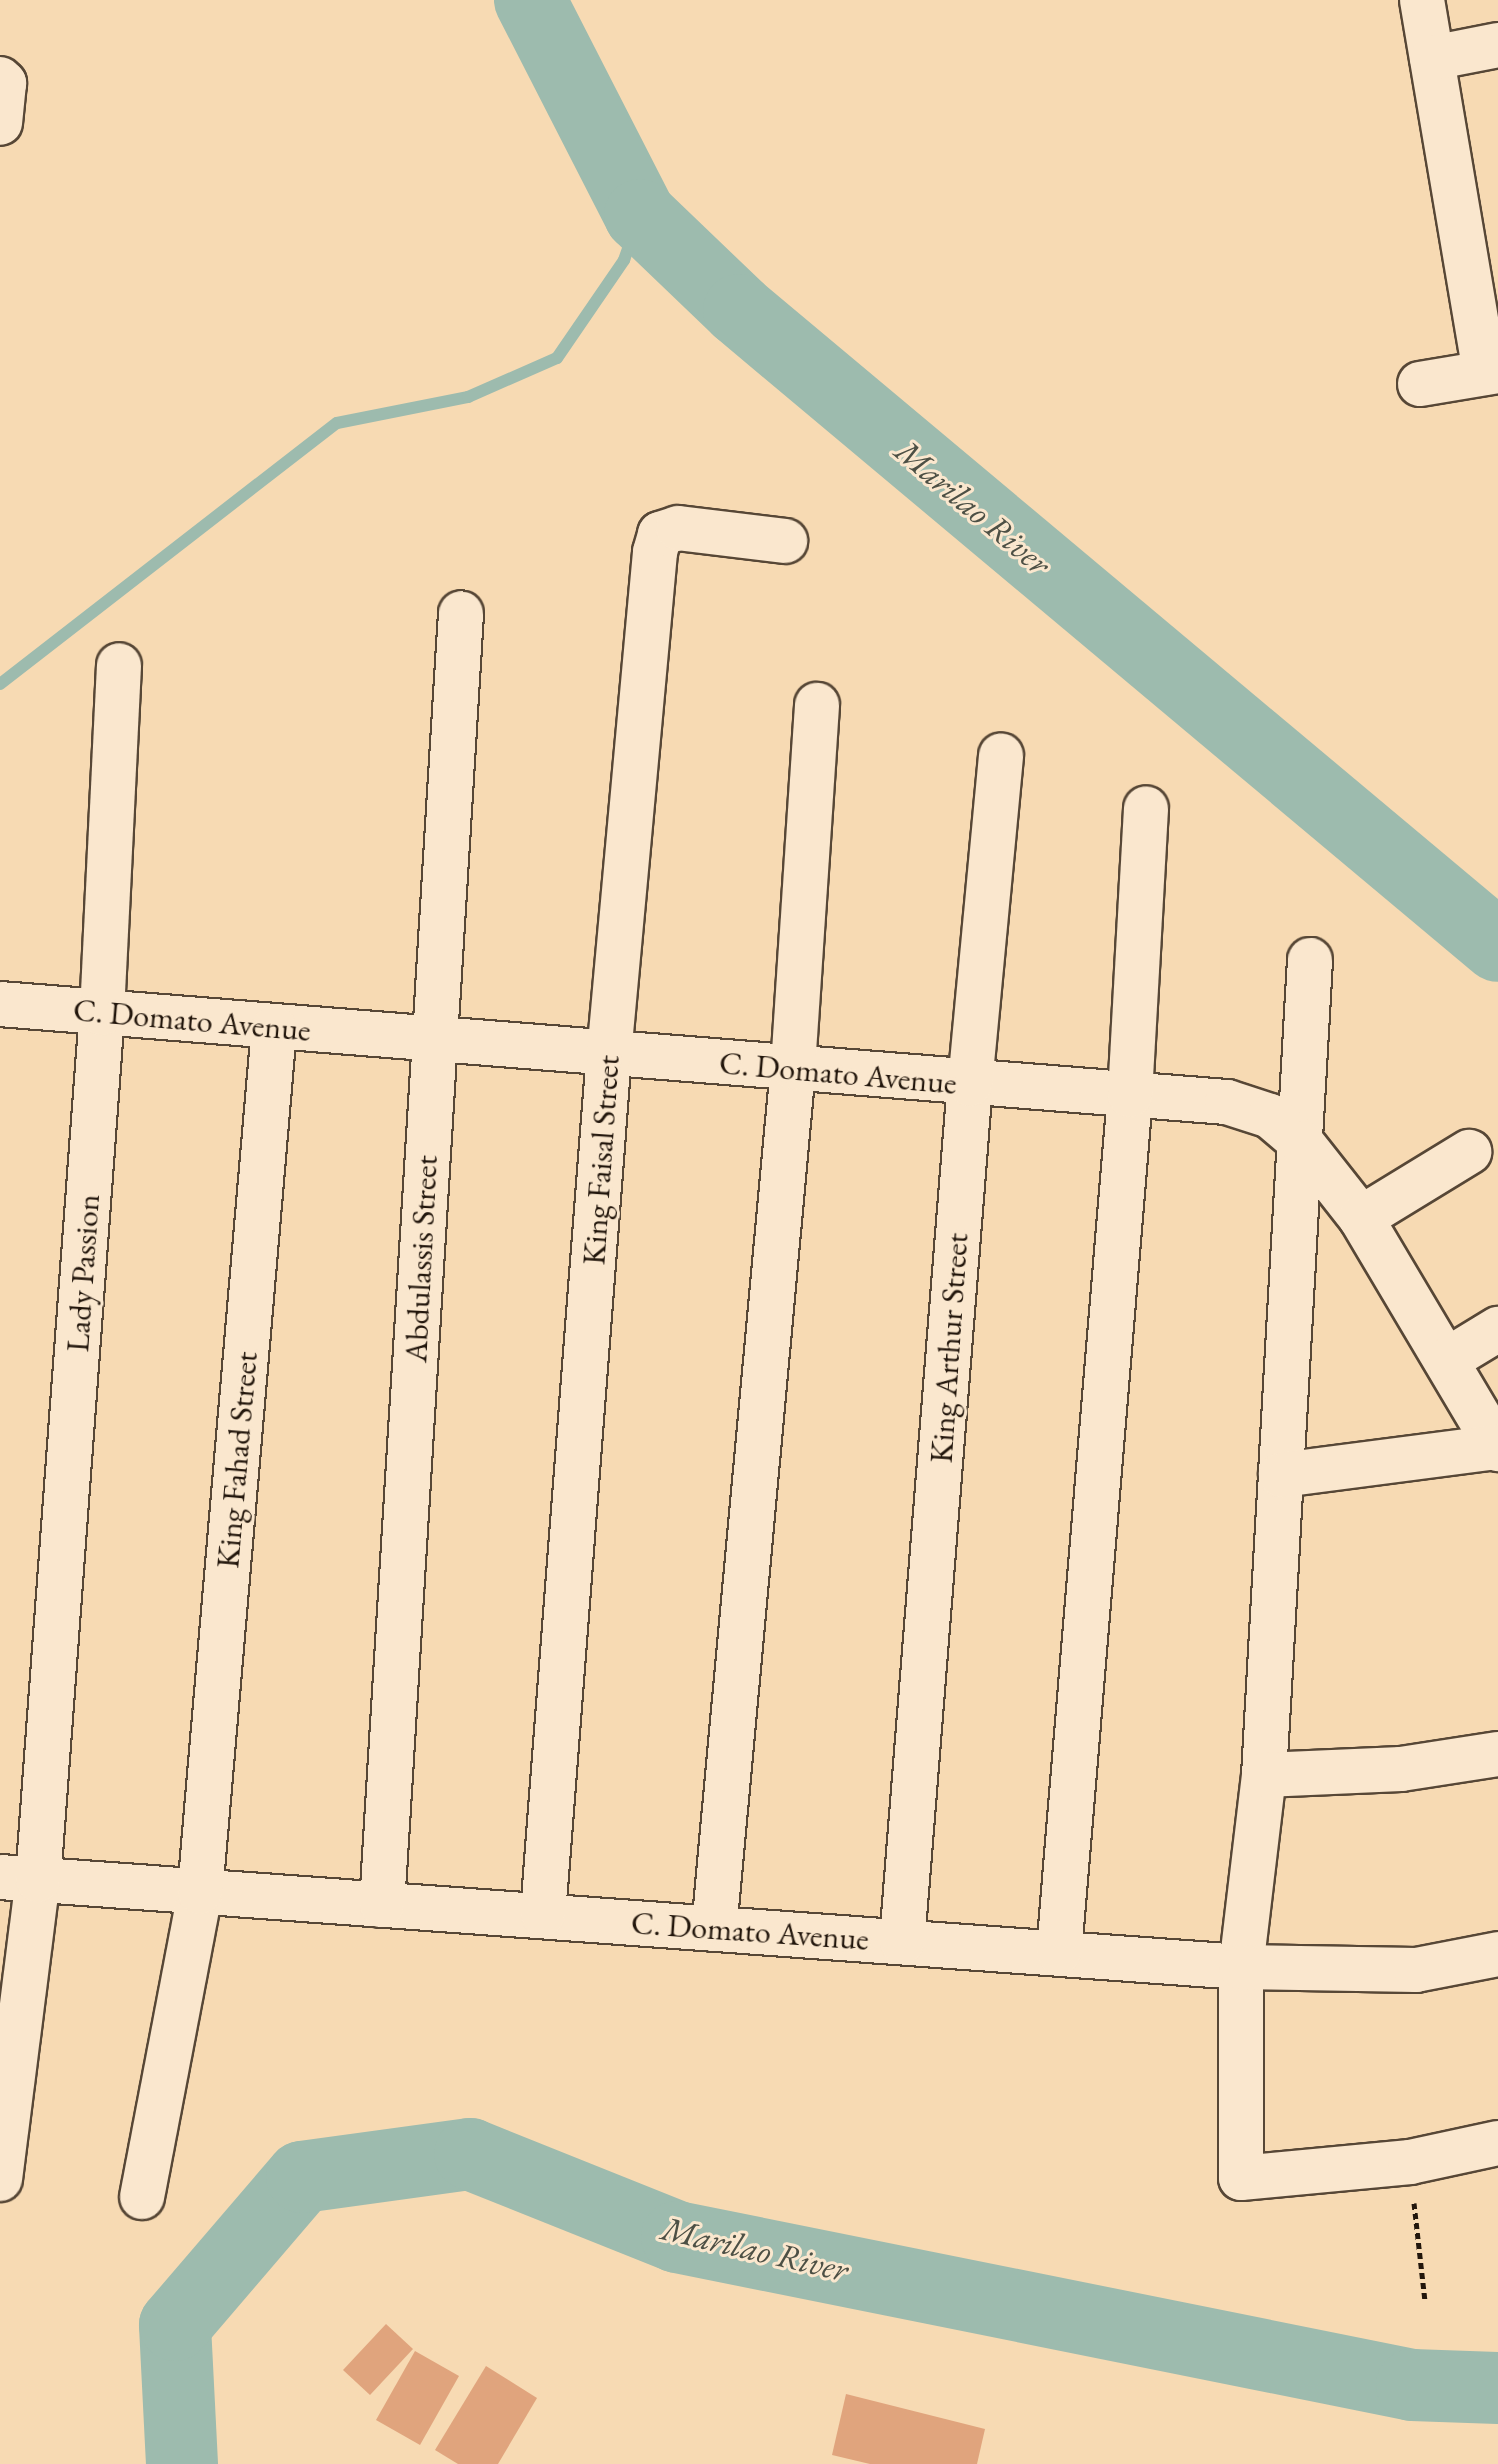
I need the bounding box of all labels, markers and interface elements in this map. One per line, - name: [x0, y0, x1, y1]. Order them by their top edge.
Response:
- water label: Marilao River: [887, 430, 1059, 584]
- street label: C. Domato Avenue: [72, 990, 312, 1050]
- street label: C. Domato Avenue: [718, 1043, 958, 1103]
- street label: King Faisal Street: [575, 1054, 627, 1266]
- street label: Abdulassis Street: [396, 1154, 446, 1364]
- street label: Lady Passion: [58, 1193, 108, 1353]
- street label: King Arthur Street: [922, 1232, 976, 1464]
- street label: King Fahad Street: [208, 1350, 266, 1570]
- street label: C. Domato Avenue: [630, 1904, 870, 1958]
- water label: Marilao River: [658, 2208, 852, 2290]

